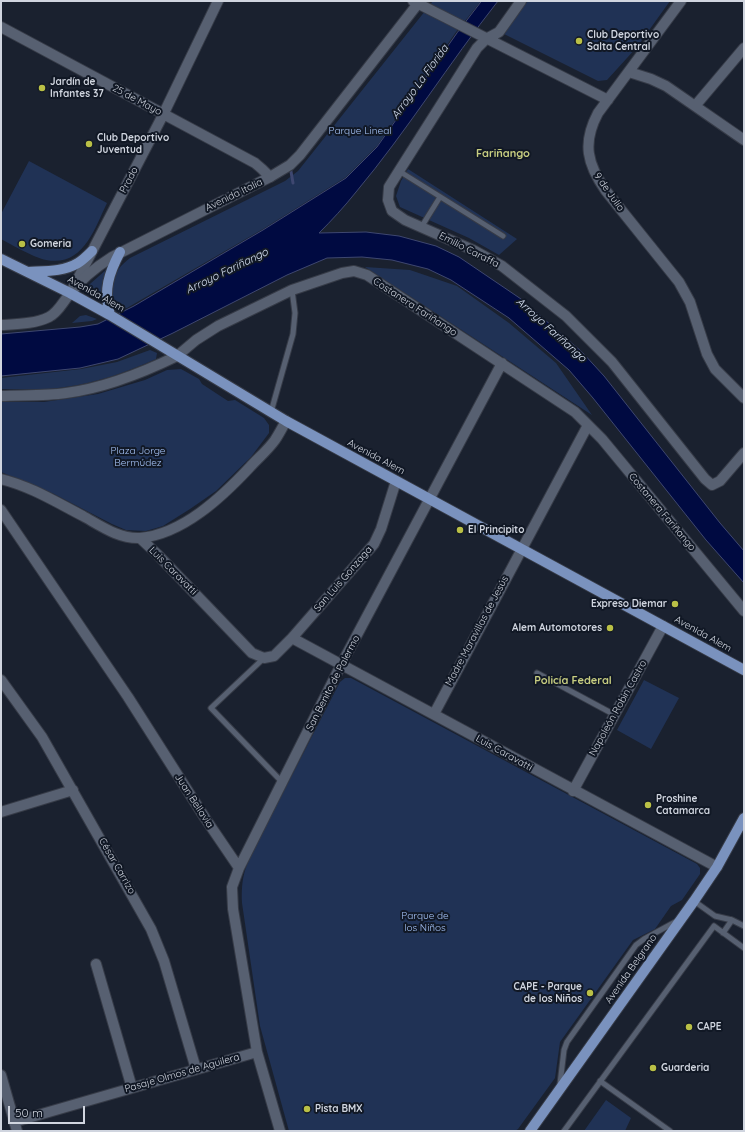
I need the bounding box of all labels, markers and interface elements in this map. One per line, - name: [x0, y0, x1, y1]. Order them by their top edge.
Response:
- place label: Club Deportivo Salta Central: [587, 29, 659, 52]
- marker: Club Deportivo Salta Central: [574, 36, 584, 46]
- water label: Arroyo La Florida: [389, 42, 451, 122]
- place label: Jardín de Infantes 37: [50, 76, 104, 100]
- street label: 25 de Mayo: [110, 82, 164, 118]
- marker: Jardín de Infantes 37: [37, 83, 47, 93]
- park label: Parque Lineal: [328, 125, 392, 137]
- place label: Club Deportivo Juventud: [97, 132, 169, 156]
- marker: Club Deportivo Juventud: [84, 139, 94, 149]
- district label: Fariñango: [476, 147, 530, 161]
- street label: Prado: [117, 165, 141, 195]
- street label: 9 de Julio: [591, 170, 627, 214]
- street label: Avenida Italia: [203, 176, 265, 214]
- street label: Emilio Caraffa: [437, 230, 501, 270]
- place label: Gomeria: [30, 238, 71, 250]
- marker: Gomeria: [17, 239, 27, 249]
- water label: Arroyo Fariñango: [184, 245, 270, 297]
- street label: Avenida Alem: [65, 273, 127, 315]
- street label: Costanera Fariñango: [371, 275, 459, 339]
- water label: Arroyo Fariñango: [513, 295, 589, 365]
- street label: Avenida Alem: [345, 437, 407, 477]
- park label: Plaza Jorge Bermúdez: [110, 445, 166, 468]
- street label: Costanera Fariñango: [626, 471, 698, 553]
- place label: El Principito: [468, 524, 524, 536]
- marker: El Principito: [455, 525, 465, 535]
- street label: Luis Caravatti: [146, 544, 200, 598]
- street label: San Luis Gonzaga: [311, 544, 375, 614]
- street label: Madre Maravillas de Jesús: [443, 574, 511, 688]
- place label: Expreso Diemar: [591, 598, 667, 610]
- marker: Expreso Diemar: [670, 599, 680, 609]
- street label: Avenida Alem: [672, 613, 734, 655]
- place label: Alem Automotores: [512, 622, 602, 634]
- marker: Alem Automotores: [605, 623, 615, 633]
- street label: San Benito de Palermo: [304, 633, 362, 733]
- street label: Napoleón Robin Castro: [587, 658, 649, 758]
- district label: Policía Federal: [534, 674, 612, 688]
- street label: Luis Caravatti: [474, 732, 534, 774]
- street label: Juan Bellavia: [172, 772, 216, 830]
- place label: Proshine Catamarca: [656, 793, 710, 816]
- marker: Proshine Catamarca: [643, 800, 653, 810]
- street label: César Carrizo: [96, 836, 138, 896]
- park label: Parque de los Niños: [401, 910, 449, 934]
- street label: Avenida Belgrano: [603, 932, 659, 1006]
- place label: CAPE - Parque de los Niños: [514, 981, 582, 1004]
- marker: CAPE - Parque de los Niños: [585, 988, 595, 998]
- place label: CAPE: [697, 1021, 721, 1033]
- marker: CAPE: [684, 1022, 694, 1032]
- street label: Pasaje Olmos de Aguilera: [123, 1051, 241, 1095]
- place label: Guarderia: [661, 1062, 709, 1074]
- marker: Guarderia: [648, 1063, 658, 1073]
- scale bar: [10, 1098, 87, 1124]
- place label: Pista BMX: [315, 1103, 363, 1115]
- marker: Pista BMX: [302, 1104, 312, 1114]
- text: 50 m: [15, 1105, 43, 1120]

